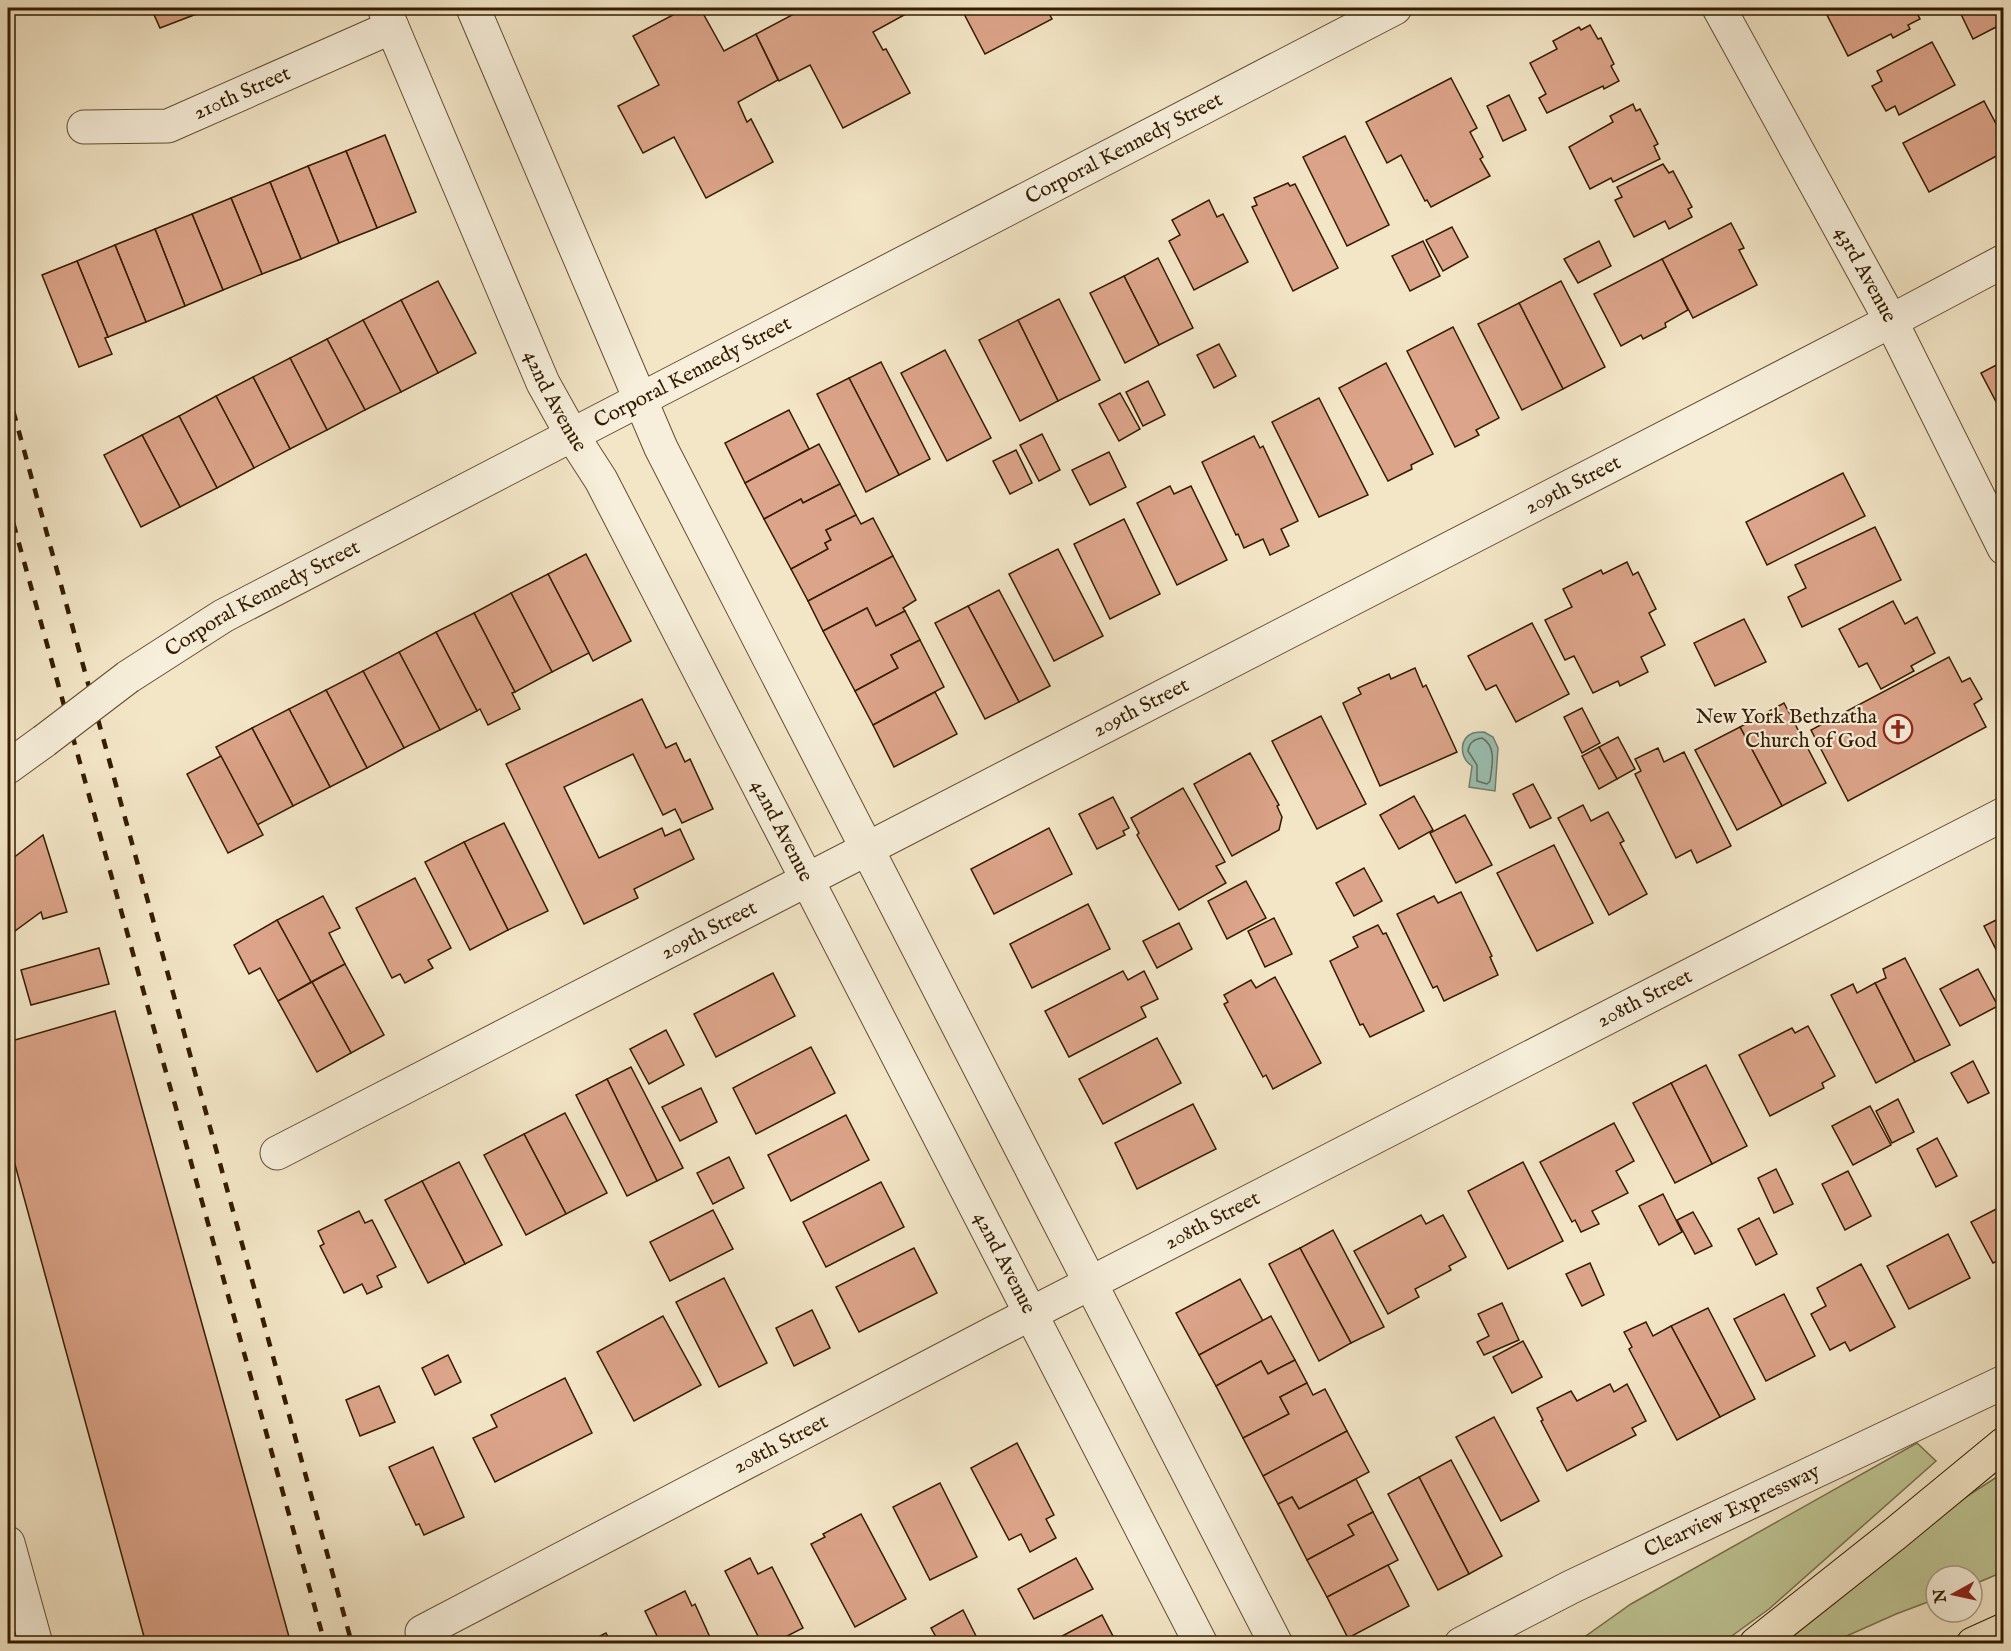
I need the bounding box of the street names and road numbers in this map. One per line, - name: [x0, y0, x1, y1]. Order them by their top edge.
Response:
- street label: 210th Street: [189, 60, 295, 126]
- street label: Corporal Kennedy Street: [1021, 86, 1227, 211]
- street label: 43rd Avenue: [1828, 222, 1903, 328]
- street label: Corporal Kennedy Street: [589, 310, 796, 435]
- street label: 42nd Avenue: [517, 346, 593, 458]
- street label: 209th Street: [1520, 449, 1626, 521]
- street label: Corporal Kennedy Street: [160, 534, 365, 663]
- street label: 209th Street: [1088, 672, 1194, 744]
- street label: 42nd Avenue: [744, 775, 819, 887]
- street label: 209th Street: [656, 894, 762, 966]
- street label: 208th Street: [1592, 963, 1697, 1034]
- street label: 208th Street: [1160, 1185, 1265, 1256]
- street label: 42nd Avenue: [967, 1207, 1042, 1319]
- street label: 208th Street: [729, 1408, 833, 1480]
- street label: Clearview Expressway: [1640, 1457, 1825, 1564]

